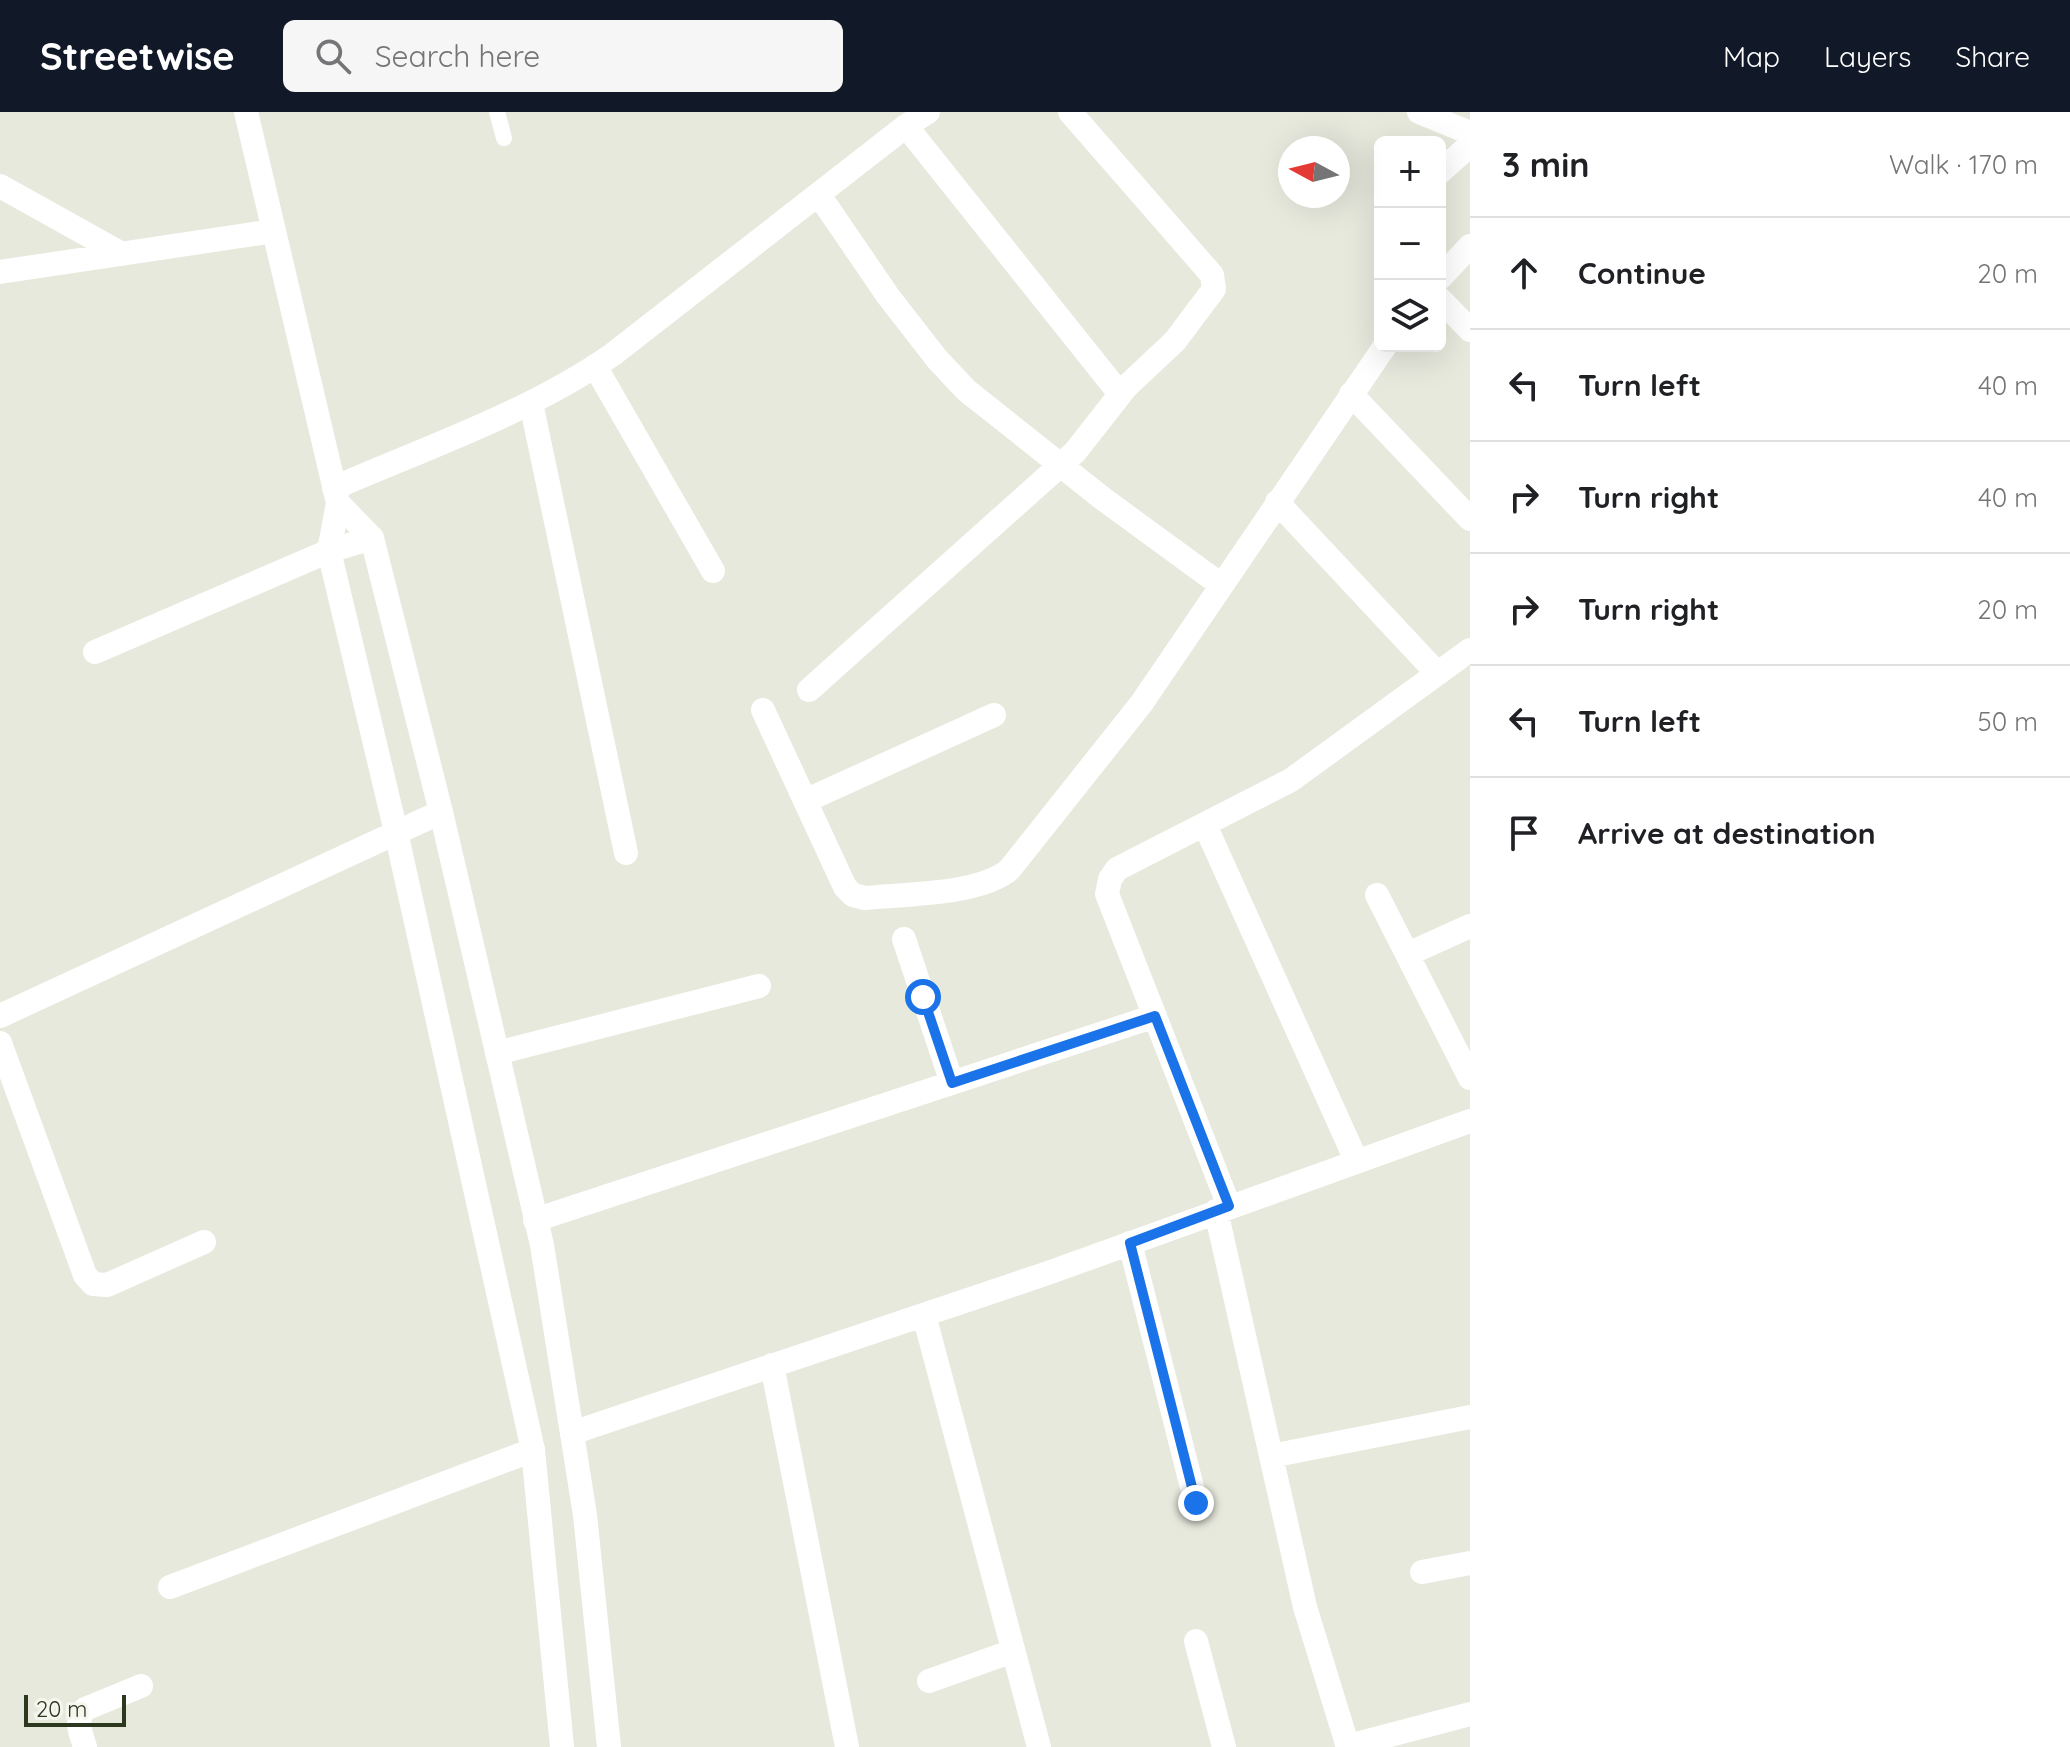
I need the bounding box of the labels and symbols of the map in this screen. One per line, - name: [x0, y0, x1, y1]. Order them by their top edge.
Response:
- north arrow: [1278, 136, 1350, 208]
- route start: [905, 979, 941, 1015]
- route end: [1178, 1485, 1214, 1521]
- scale bar: [24, 1691, 126, 1727]

